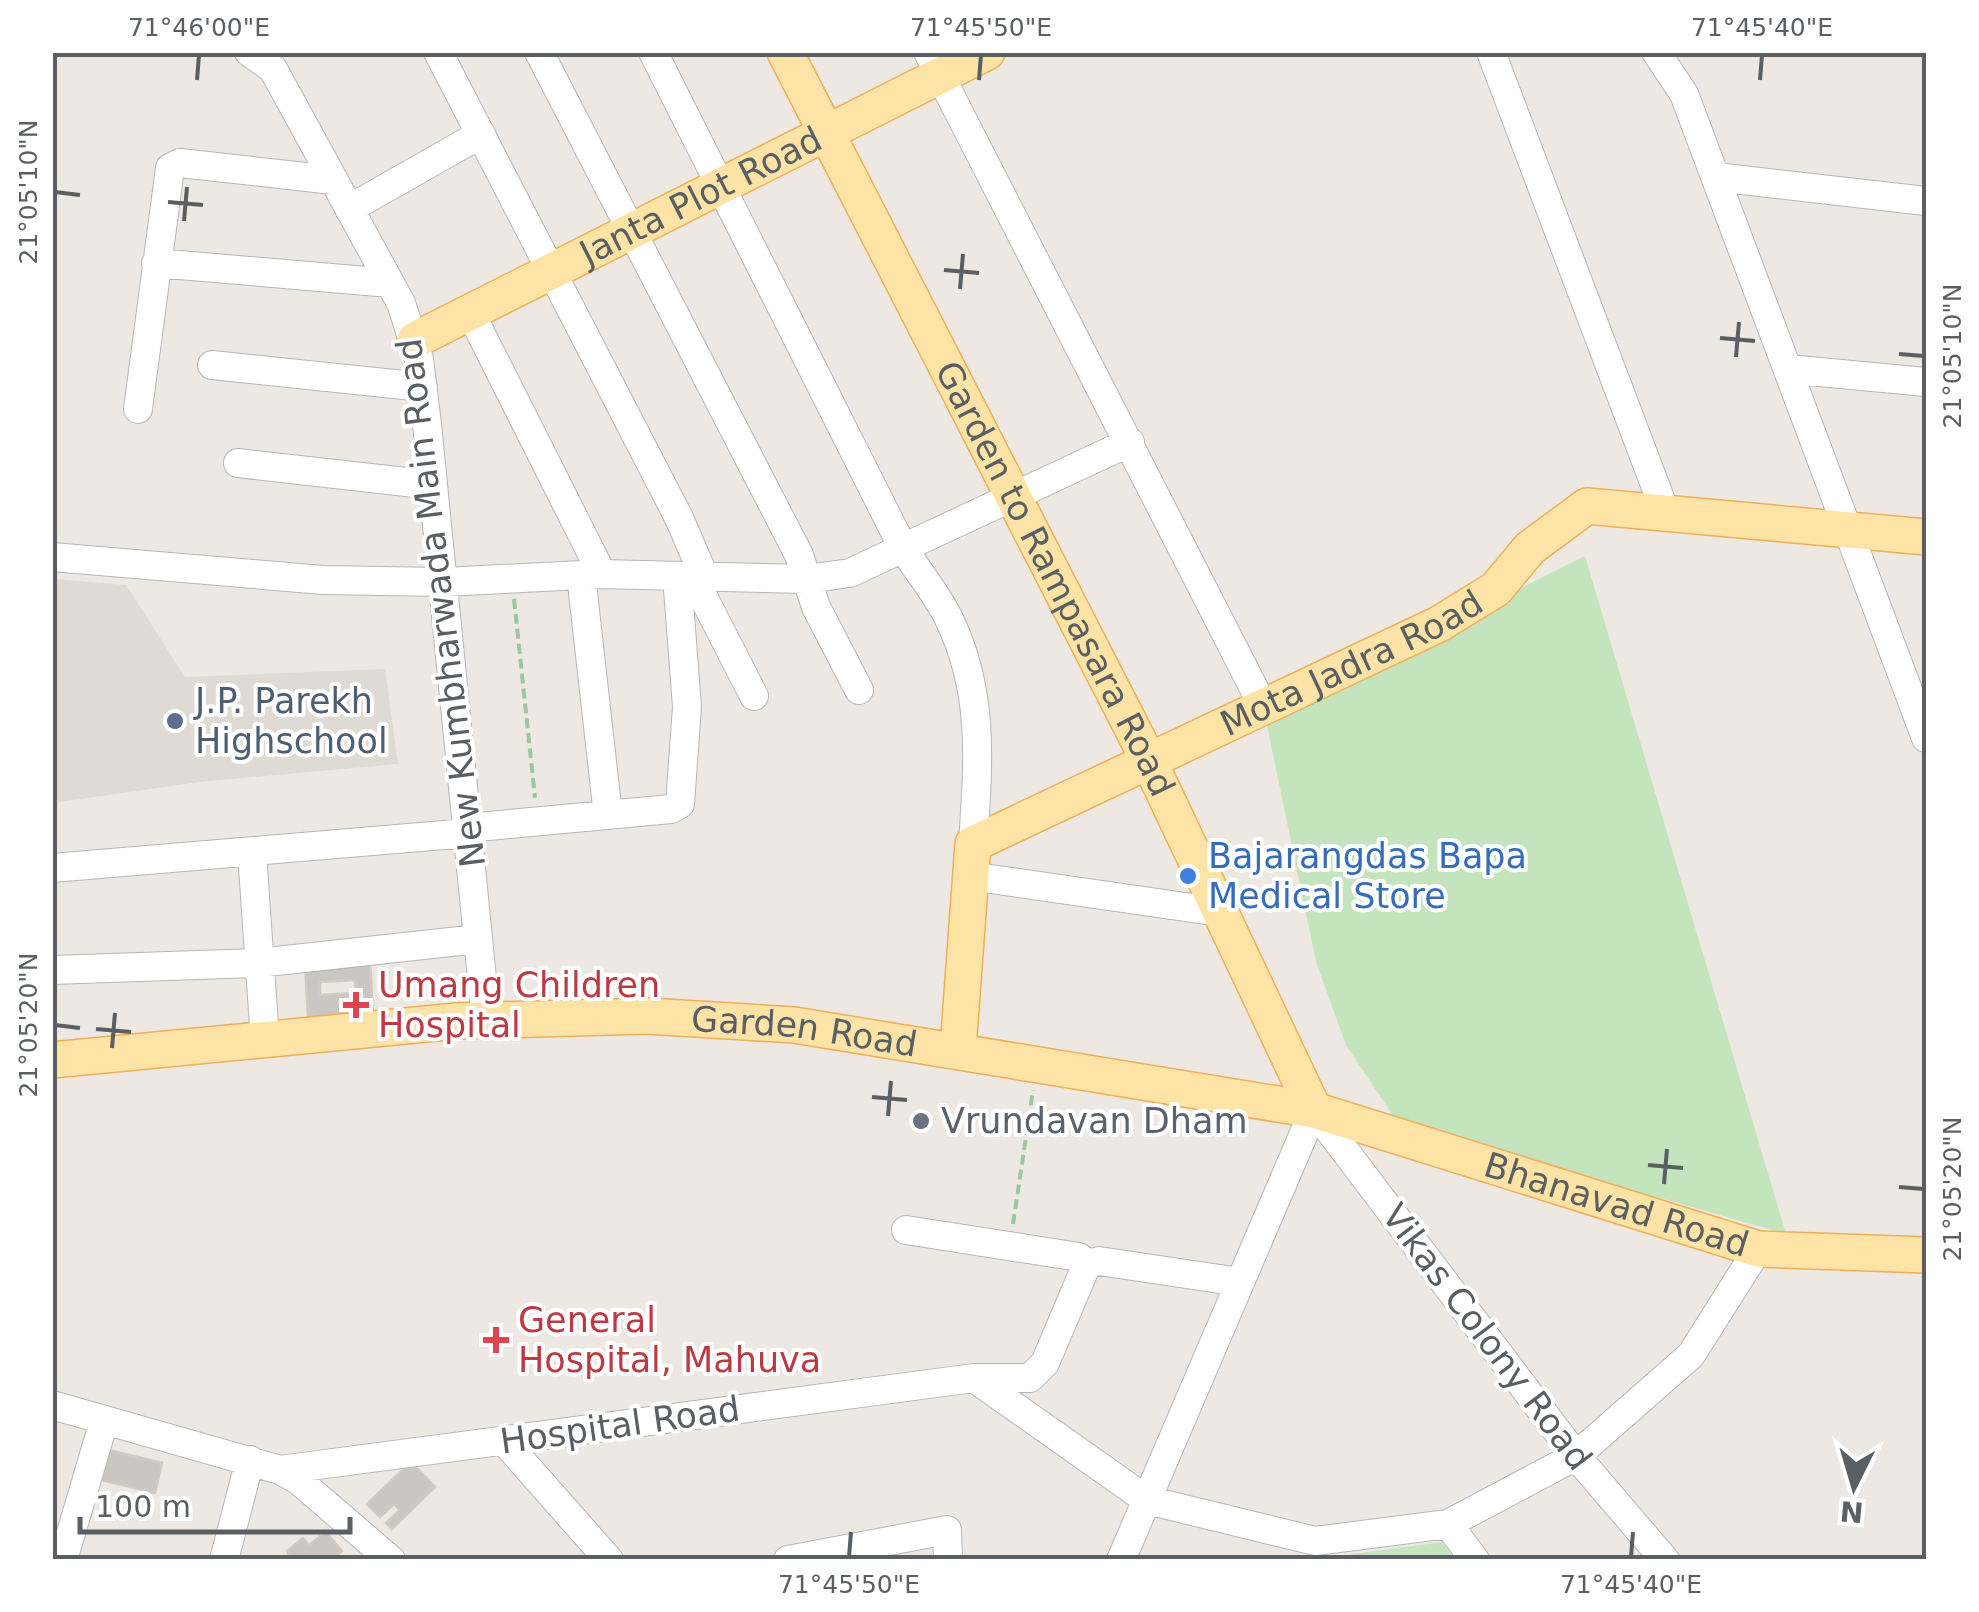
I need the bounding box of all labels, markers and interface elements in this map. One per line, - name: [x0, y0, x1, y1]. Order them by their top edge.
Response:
- text: 71°46'00"E: [128, 13, 270, 42]
- text: 71°45'50"E: [910, 13, 1052, 42]
- text: 71°45'40"E: [1691, 13, 1833, 42]
- text: 21°05'10"N: [14, 119, 43, 265]
- street label: Janta Plot Road: [572, 119, 828, 275]
- text: 21°05'10"N: [1938, 283, 1967, 429]
- street label: New Kumbharwada Main Road: [389, 336, 493, 870]
- street label: Garden to Rampasara Road: [927, 355, 1183, 803]
- street label: Mota Jadra Road: [1214, 582, 1490, 744]
- place label: J.P. Parekh Highschool: [193, 681, 388, 761]
- marker: J.P. Parekh Highschool: [164, 710, 186, 732]
- place label: Bajarangdas Bapa Medical Store: [1208, 836, 1527, 916]
- marker: Bajarangdas Bapa Medical Store: [1177, 865, 1199, 887]
- text: 21°05'20"N: [14, 952, 43, 1098]
- place label: Umang Children Hospital: [378, 965, 660, 1045]
- marker: Umang Children Hospital: [343, 992, 369, 1018]
- street label: Garden Road: [690, 999, 920, 1065]
- place label: Vrundavan Dham: [941, 1101, 1248, 1141]
- marker: Vrundavan Dham: [910, 1110, 932, 1132]
- text: 21°05'20"N: [1938, 1116, 1967, 1262]
- street label: Bhanavad Road: [1479, 1145, 1753, 1265]
- street label: Vikas Colony Road: [1374, 1196, 1600, 1478]
- place label: General Hospital, Mahuva: [518, 1300, 821, 1380]
- marker: General Hospital, Mahuva: [483, 1327, 509, 1353]
- street label: Hospital Road: [498, 1388, 742, 1462]
- north arrow: [1804, 1437, 1904, 1537]
- scale bar: [80, 1472, 350, 1534]
- text: 100 m: [95, 1489, 191, 1524]
- text: N: [1839, 1494, 1865, 1529]
- text: 71°45'50"E: [778, 1570, 920, 1599]
- text: 71°45'40"E: [1560, 1570, 1702, 1599]

